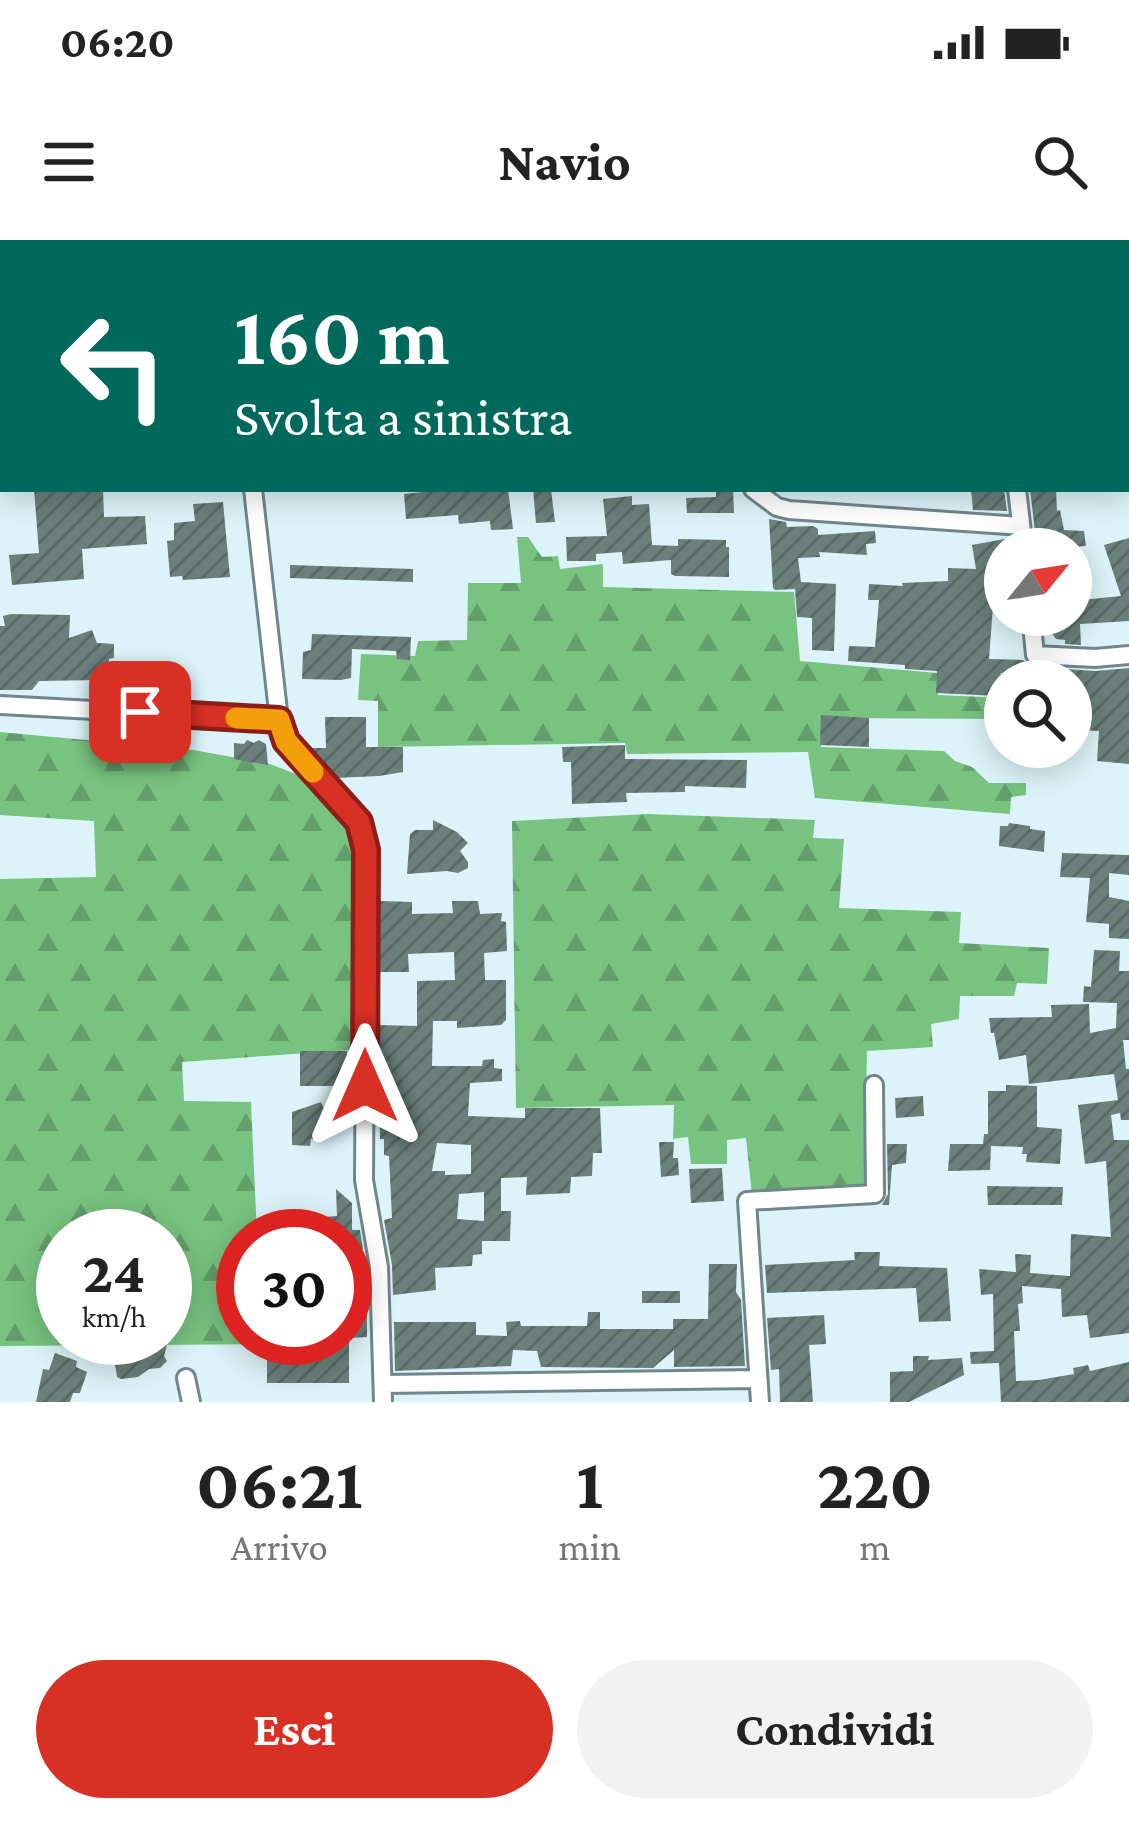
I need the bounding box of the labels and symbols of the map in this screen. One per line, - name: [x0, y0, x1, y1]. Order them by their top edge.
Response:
- north arrow: [984, 528, 1092, 636]
- pin: [89, 661, 191, 763]
- position arrow: [302, 1023, 428, 1149]
- speed limit sign: 30: [216, 1209, 372, 1365]

